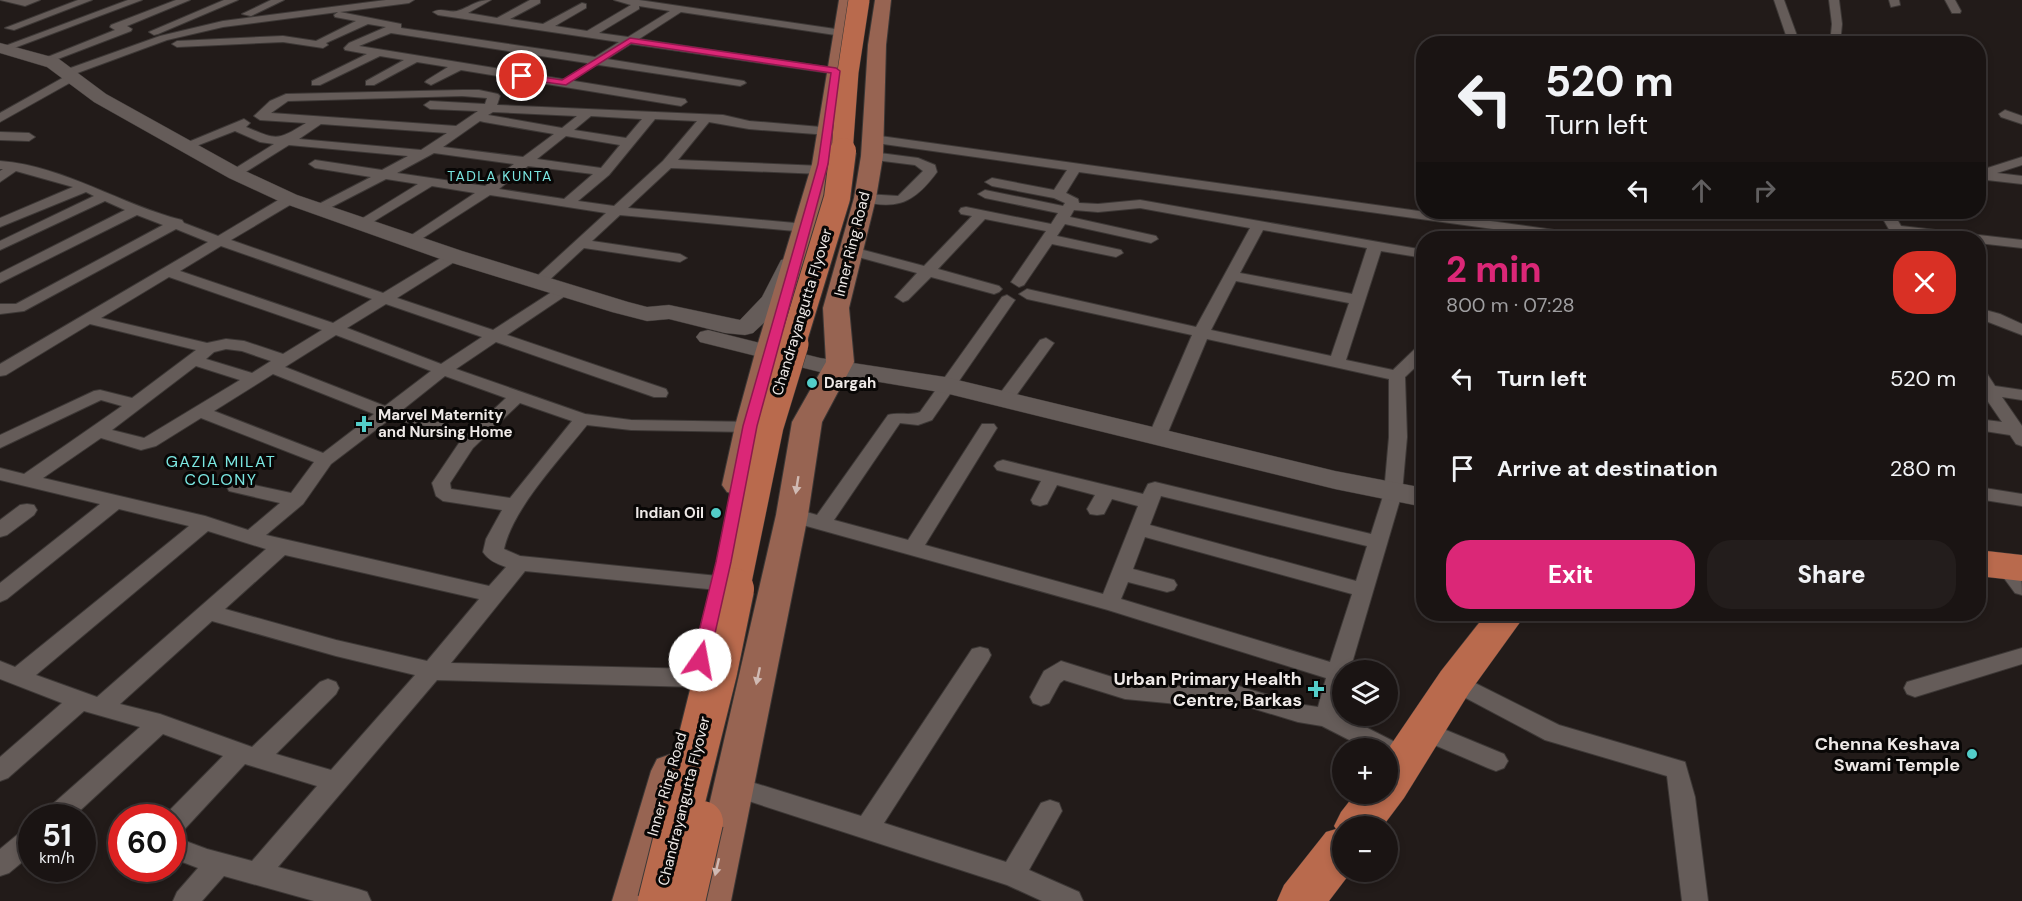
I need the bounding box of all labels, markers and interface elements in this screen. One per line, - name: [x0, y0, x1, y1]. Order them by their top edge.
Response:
- pin: [496, 50, 547, 101]
- text: 520 m: [1545, 54, 1674, 109]
- icon: arrive: [505, 59, 538, 92]
- icon: left: [1446, 60, 1524, 138]
- text: Turn left: [1545, 107, 1648, 142]
- district label: TADLA KUNTA: [447, 167, 553, 185]
- icon: left: [1622, 174, 1655, 207]
- icon: ahead: [1685, 174, 1718, 207]
- icon: right: [1748, 174, 1781, 207]
- street label: Inner Ring Road: [829, 190, 875, 298]
- street label: Chandrayangutta Flyover: [767, 226, 837, 398]
- text: 2 min: [1446, 246, 1542, 293]
- button: close: [1893, 251, 1956, 314]
- text: 800 m · 07:28: [1446, 292, 1575, 318]
- icon: left: [1446, 362, 1479, 395]
- text: Turn left: [1497, 364, 1587, 393]
- text: 520 m: [1890, 364, 1956, 393]
- place label: Dargah: [824, 373, 876, 393]
- marker: Dargah: [805, 376, 819, 390]
- place label: Marvel Maternity and Nursing Home: [378, 405, 513, 442]
- marker: Marvel Maternity and Nursing Home: [355, 415, 373, 433]
- district label: GAZIA MILAT COLONY: [166, 451, 276, 490]
- icon: arrive: [1446, 452, 1479, 485]
- text: Arrive at destination: [1497, 454, 1718, 483]
- text: 280 m: [1890, 454, 1956, 483]
- one-way arrow: [792, 476, 801, 495]
- place label: Indian Oil: [635, 503, 704, 523]
- marker: Indian Oil: [709, 506, 723, 520]
- button: Exit: [1446, 540, 1695, 609]
- button: Share: [1707, 540, 1956, 609]
- position arrow: [668, 628, 732, 692]
- map controls: [1332, 660, 1398, 882]
- button: layers: [1332, 660, 1398, 726]
- one-way arrow: [753, 667, 762, 686]
- place label: Urban Primary Health Centre, Barkas: [1113, 667, 1302, 712]
- marker: Urban Primary Health Centre, Barkas: [1307, 680, 1325, 698]
- street label: Chandrayangutta Flyover: [653, 714, 715, 888]
- street label: Inner Ring Road: [643, 730, 691, 838]
- place label: Chenna Keshava Swami Temple: [1815, 732, 1960, 777]
- button: +: [1332, 738, 1398, 804]
- marker: Chenna Keshava Swami Temple: [1965, 747, 1979, 761]
- speed limit sign: 60: [108, 804, 186, 882]
- text: 51: [42, 816, 72, 855]
- button: −: [1332, 816, 1398, 882]
- text: km/h: [39, 848, 75, 868]
- one-way arrow: [712, 858, 721, 877]

